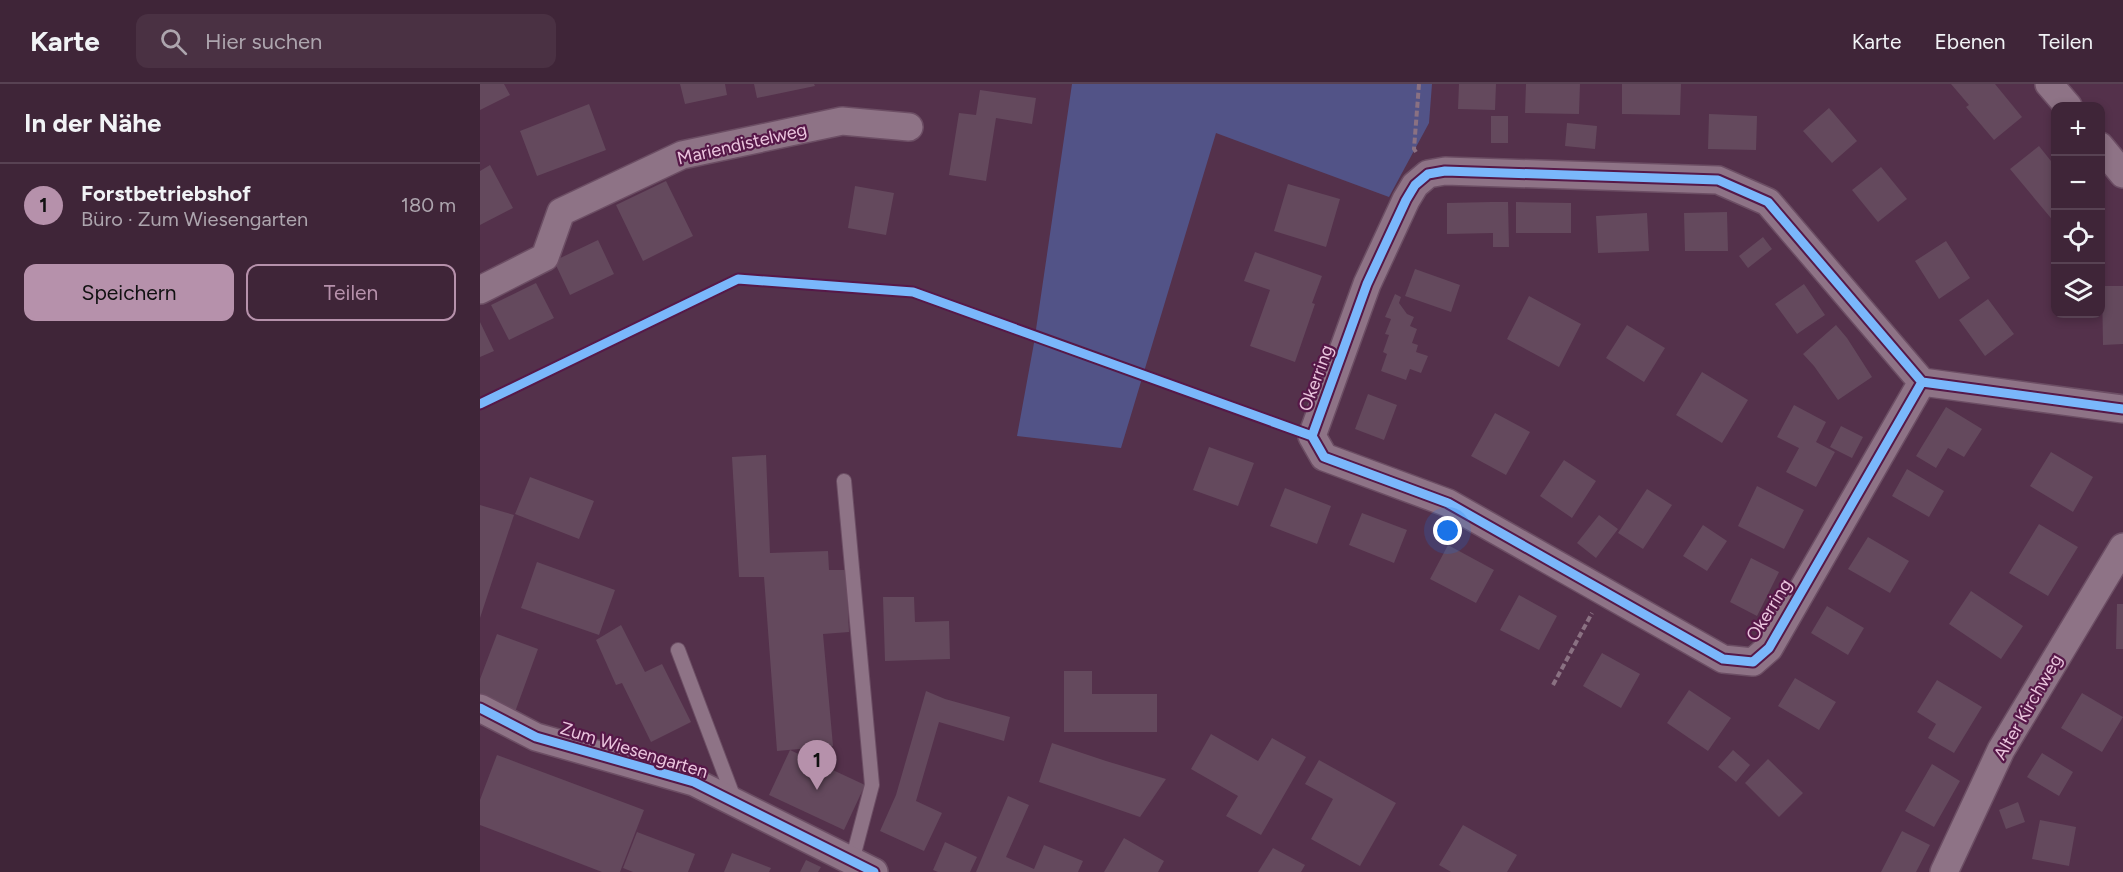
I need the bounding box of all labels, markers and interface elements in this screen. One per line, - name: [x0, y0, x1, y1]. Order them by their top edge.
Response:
- search box: [136, 14, 556, 68]
- text: Karte: [30, 24, 100, 58]
- icon: search: [157, 25, 190, 58]
- text: Hier suchen: [205, 28, 322, 55]
- text: Karte: [1852, 29, 1901, 54]
- text: Ebenen: [1934, 29, 2006, 54]
- text: Teilen: [2039, 29, 2093, 54]
- map controls: [2051, 102, 2105, 318]
- button: +: [2051, 102, 2105, 156]
- text: In der Nähe: [24, 107, 161, 139]
- street label: Mariendistelweg: [675, 118, 809, 170]
- button: −: [2051, 156, 2105, 210]
- text: Forstbetriebshof: [81, 180, 251, 207]
- text: 1: [39, 193, 48, 217]
- text: 180 m: [401, 193, 456, 217]
- text: Büro · Zum Wiesengarten: [81, 207, 308, 231]
- button: locate: [2051, 210, 2105, 264]
- button: Speichern: [24, 264, 234, 321]
- button: Teilen: [246, 264, 456, 321]
- button: layers: [2051, 264, 2105, 318]
- street label: Okerring: [1294, 342, 1338, 414]
- your location: [1433, 516, 1462, 545]
- street label: Okerring: [1741, 575, 1797, 645]
- street label: Alter Kirchweg: [1989, 650, 2067, 764]
- street label: Zum Wiesengarten: [557, 717, 711, 783]
- pin: 1: [798, 740, 836, 790]

